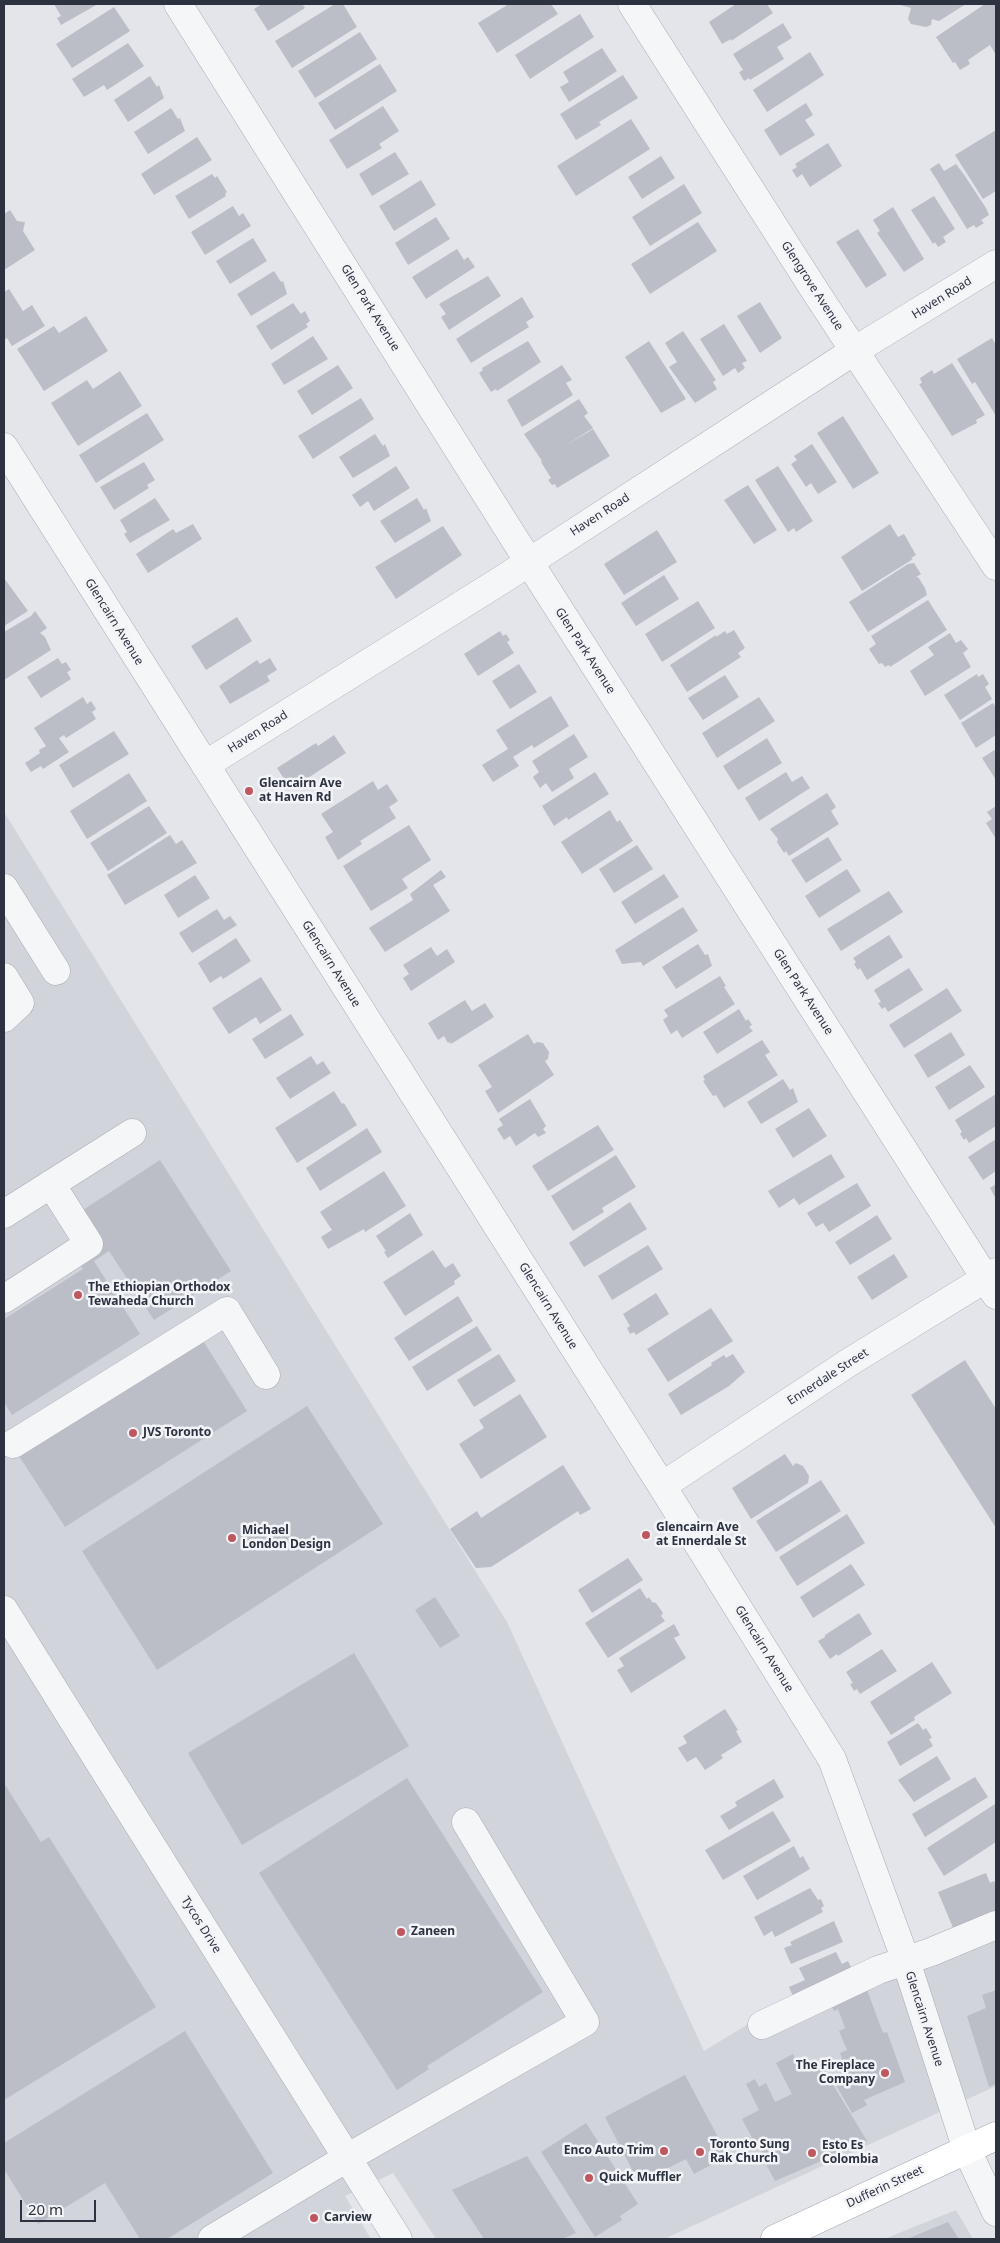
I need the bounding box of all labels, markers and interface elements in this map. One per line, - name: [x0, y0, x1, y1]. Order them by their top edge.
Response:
- street label: Glengrove Avenue: [778, 239, 846, 333]
- street label: Glen Park Avenue: [337, 262, 403, 354]
- street label: Haven Road: [909, 274, 975, 322]
- street label: Haven Road: [568, 490, 632, 540]
- street label: Glencairn Avenue: [82, 576, 146, 668]
- street label: Glen Park Avenue: [552, 605, 618, 697]
- street label: Haven Road: [225, 708, 291, 756]
- place label: Glencairn Ave at Haven Rd: [259, 777, 342, 805]
- marker: Glencairn Ave at Haven Rd: [243, 785, 255, 797]
- street label: Glencairn Avenue: [299, 918, 363, 1010]
- street label: Glen Park Avenue: [770, 946, 836, 1038]
- street label: Glencairn Avenue: [516, 1260, 580, 1352]
- place label: The Ethiopian Orthodox Tewaheda Church: [88, 1281, 230, 1309]
- marker: The Ethiopian Orthodox Tewaheda Church: [72, 1289, 84, 1301]
- street label: Ennerdale Street: [785, 1345, 871, 1409]
- place label: JVS Toronto: [143, 1426, 211, 1440]
- marker: JVS Toronto: [127, 1427, 139, 1439]
- place label: Glencairn Ave at Ennerdale St: [656, 1521, 747, 1549]
- place label: Michael London Design: [242, 1524, 331, 1552]
- marker: Glencairn Ave at Ennerdale St: [640, 1529, 652, 1541]
- marker: Michael London Design: [226, 1532, 238, 1544]
- street label: Glencairn Avenue: [732, 1603, 796, 1695]
- street label: Tycos Drive: [178, 1894, 224, 1956]
- place label: Zaneen: [411, 1925, 455, 1939]
- marker: Zaneen: [395, 1926, 407, 1938]
- street label: Glencairn Avenue: [902, 1970, 946, 2068]
- place label: The Fireplace Company: [796, 2059, 875, 2087]
- marker: The Fireplace Company: [879, 2067, 891, 2079]
- place label: Toronto Sung Rak Church: [710, 2138, 790, 2166]
- place label: Esto Es Colombia: [822, 2139, 878, 2167]
- place label: Enco Auto Trim: [564, 2144, 654, 2158]
- marker: Enco Auto Trim: [658, 2145, 670, 2157]
- marker: Toronto Sung Rak Church: [694, 2146, 706, 2158]
- marker: Esto Es Colombia: [806, 2147, 818, 2159]
- street label: Dufferin Street: [844, 2163, 926, 2211]
- place label: Quick Muffler: [599, 2171, 681, 2185]
- marker: Quick Muffler: [583, 2172, 595, 2184]
- scale bar: [22, 2190, 99, 2222]
- text: 20 m: [28, 2199, 63, 2219]
- place label: Carview: [324, 2211, 372, 2225]
- marker: Carview: [308, 2212, 320, 2224]

